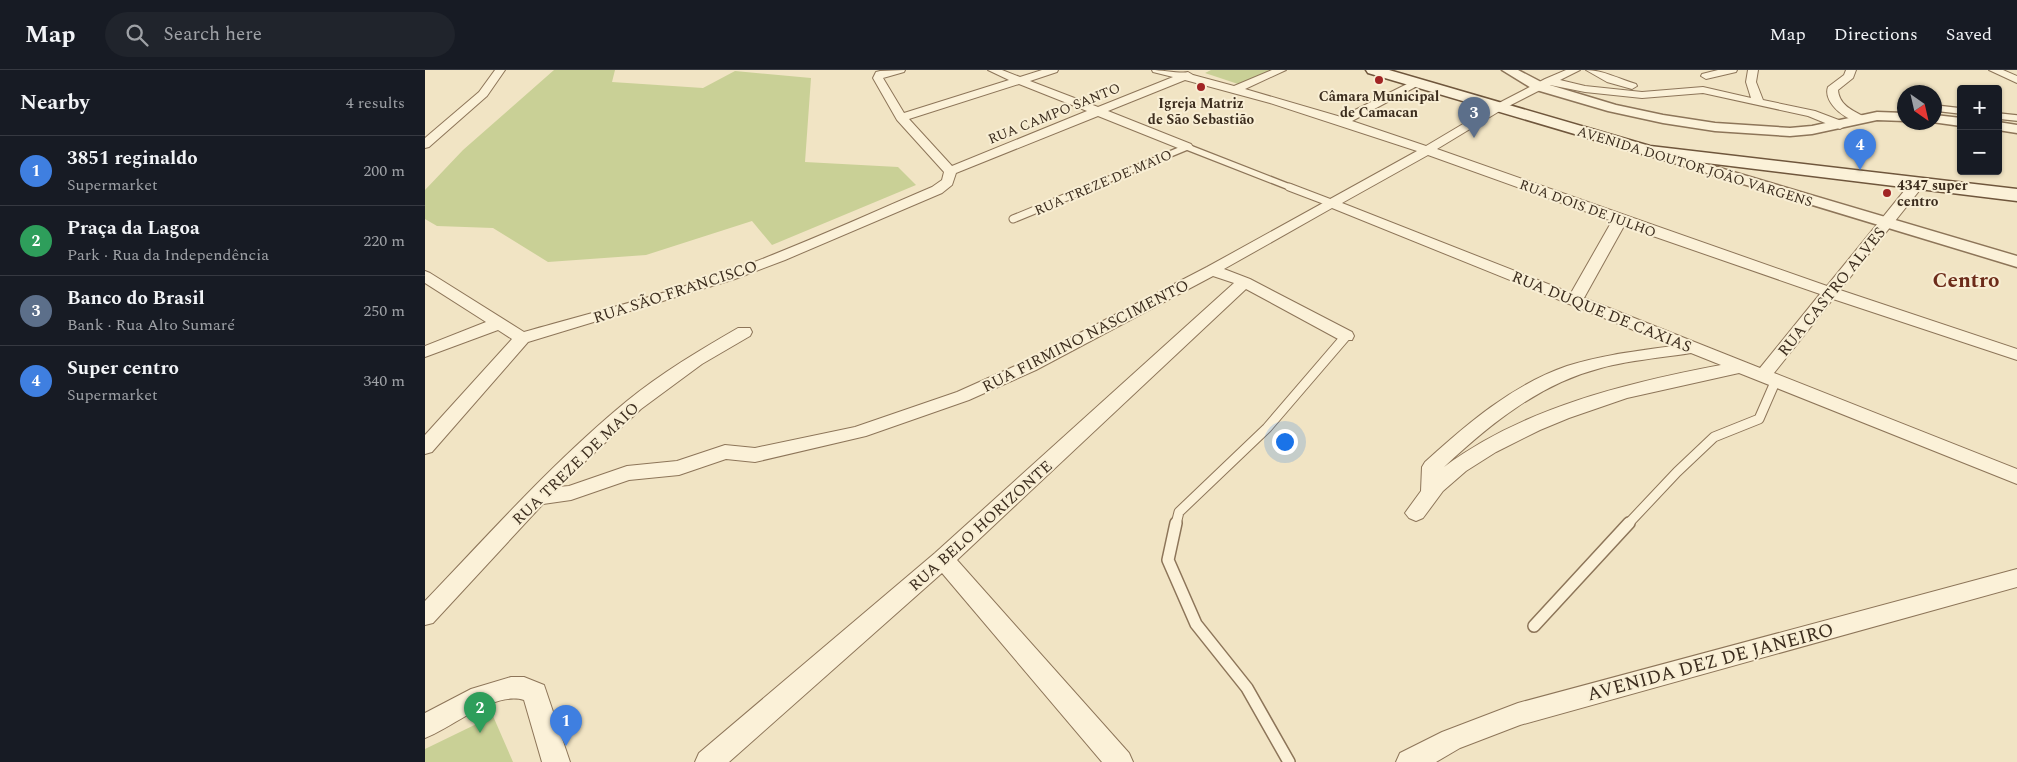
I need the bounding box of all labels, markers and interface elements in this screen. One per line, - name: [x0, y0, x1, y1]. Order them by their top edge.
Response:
- search box: [105, 12, 455, 57]
- text: Map: [25, 17, 75, 53]
- text: Search here: [163, 20, 262, 49]
- icon: search: [123, 21, 151, 49]
- text: Map: [1770, 21, 1806, 48]
- text: Directions: [1834, 21, 1918, 48]
- text: Saved: [1946, 21, 1992, 48]
- marker: Câmara Municipal de Camacan: [1373, 74, 1385, 86]
- street label: RUA CAMPO SANTO: [985, 77, 1123, 150]
- marker: Igreja Matriz de São Sebastião: [1195, 81, 1207, 93]
- north arrow: [1897, 85, 1942, 130]
- map controls: [1957, 85, 2002, 175]
- button: +: [1957, 85, 2002, 130]
- place label: Câmara Municipal de Camacan: [1319, 86, 1440, 123]
- text: Nearby: [20, 87, 90, 119]
- text: 4 results: [346, 91, 405, 115]
- place label: Igreja Matriz de São Sebastião: [1148, 93, 1255, 130]
- pin: 3: [1458, 97, 1490, 138]
- street label: AVENIDA DOUTOR JOÃO VARGENS: [1574, 121, 1815, 212]
- pin: 4: [1844, 129, 1876, 170]
- button: −: [1957, 130, 2002, 175]
- text: 3851 reginaldo: [67, 144, 198, 173]
- street label: RUA TREZE DE MAIO: [1031, 144, 1175, 221]
- text: 1: [32, 159, 40, 183]
- text: 200 m: [363, 159, 405, 183]
- text: Supermarket: [67, 173, 158, 197]
- street label: RUA DOIS DE JULHO: [1517, 174, 1659, 243]
- place label: 4347 super centro: [1897, 175, 1968, 212]
- marker: 4347 super centro: [1881, 187, 1893, 199]
- text: Praça da Lagoa: [67, 214, 200, 243]
- street label: RUA CASTRO ALVES: [1772, 222, 1892, 362]
- text: 2: [32, 229, 40, 253]
- text: 220 m: [363, 229, 405, 253]
- text: Park · Rua da Independência: [67, 243, 269, 267]
- street label: RUA SÃO FRANCISCO: [590, 254, 761, 330]
- street label: RUA DUQUE DE CAXIAS: [1508, 265, 1695, 359]
- district label: Centro: [1933, 265, 1999, 297]
- street label: RUA FIRMINO NASCIMENTO: [978, 273, 1193, 399]
- text: Banco do Brasil: [67, 284, 205, 313]
- text: 3: [32, 299, 40, 323]
- text: 250 m: [363, 299, 405, 323]
- text: Bank · Rua Alto Sumaré: [67, 313, 235, 337]
- text: Super centro: [67, 354, 179, 383]
- text: 4: [32, 369, 40, 393]
- text: 340 m: [363, 369, 405, 393]
- text: Supermarket: [67, 383, 158, 407]
- street label: RUA TREZE DE MAIO: [507, 397, 645, 531]
- your location: [1272, 429, 1298, 455]
- street label: RUA BELO HORIZONTE: [903, 455, 1058, 597]
- street label: AVENIDA DEZ DE JANEIRO: [1584, 616, 1837, 709]
- pin: 2: [464, 692, 496, 733]
- pin: 1: [550, 705, 582, 746]

